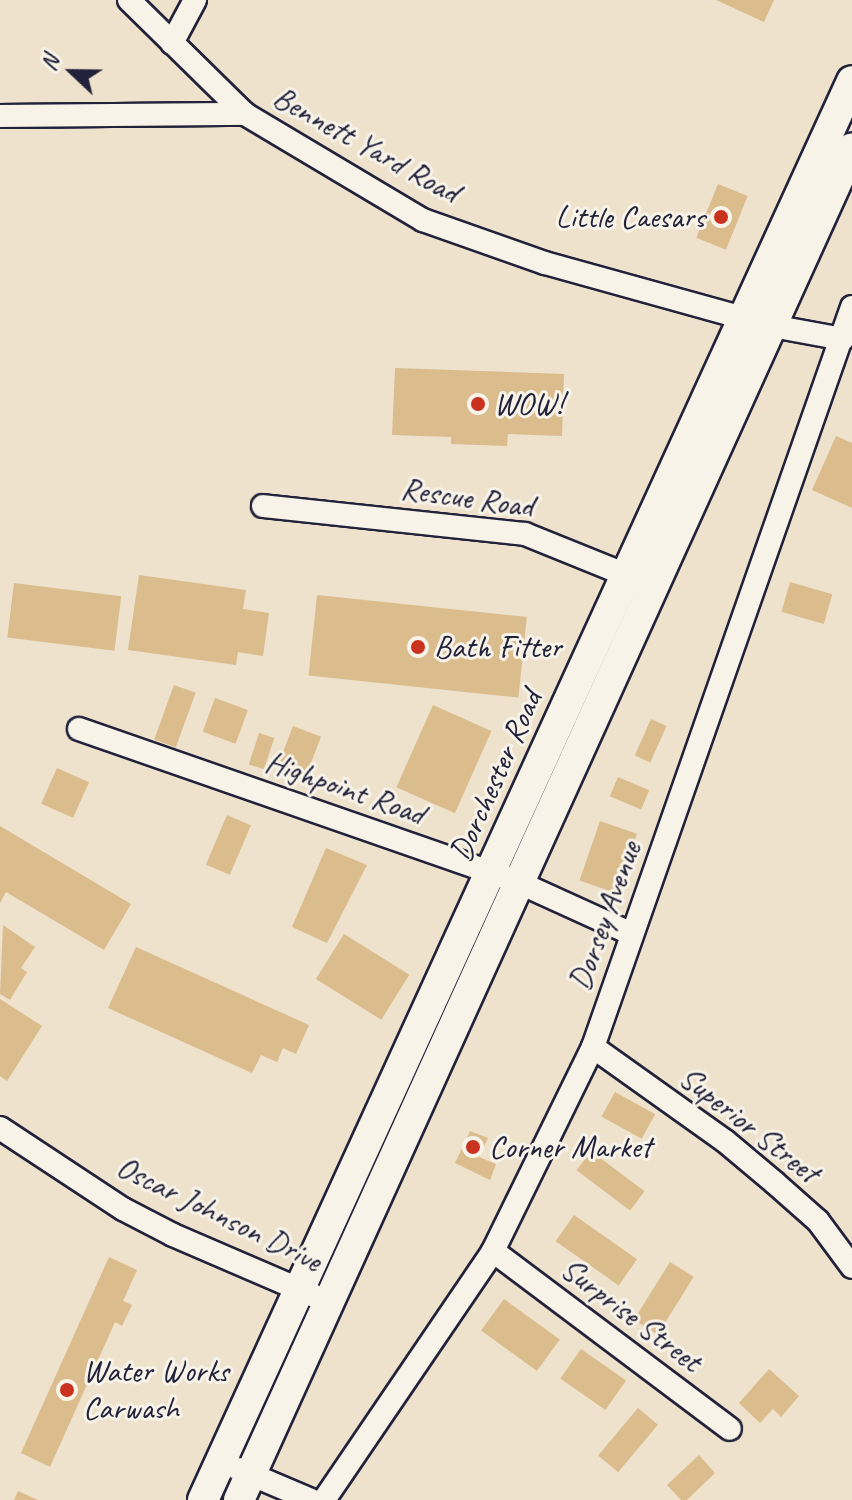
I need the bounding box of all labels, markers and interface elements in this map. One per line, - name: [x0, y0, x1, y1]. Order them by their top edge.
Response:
- north arrow: [32, 32, 112, 112]
- text: N: [34, 51, 65, 75]
- street label: Bennett Yard Road: [266, 78, 466, 212]
- place label: Little Caesars: [554, 198, 705, 236]
- marker: Little Caesars: [712, 208, 730, 226]
- place label: WOW!: [494, 385, 563, 423]
- marker: WOW!: [469, 395, 487, 413]
- street label: Rescue Road: [398, 470, 536, 526]
- place label: Bath Fitter: [434, 628, 561, 666]
- marker: Bath Fitter: [409, 638, 427, 656]
- street label: Dorchester Road: [441, 685, 551, 867]
- street label: Highpoint Road: [260, 743, 430, 833]
- street label: Dorsey Avenue: [560, 837, 650, 995]
- street label: Superior Street: [671, 1058, 827, 1192]
- place label: Corner Market: [489, 1128, 652, 1166]
- marker: Corner Market: [464, 1138, 482, 1156]
- street label: Oscar Johnson Drive: [110, 1148, 328, 1280]
- street label: Surprise Street: [553, 1250, 709, 1380]
- place label: Water Works Carwash: [83, 1353, 229, 1428]
- marker: Water Works Carwash: [58, 1381, 76, 1399]

